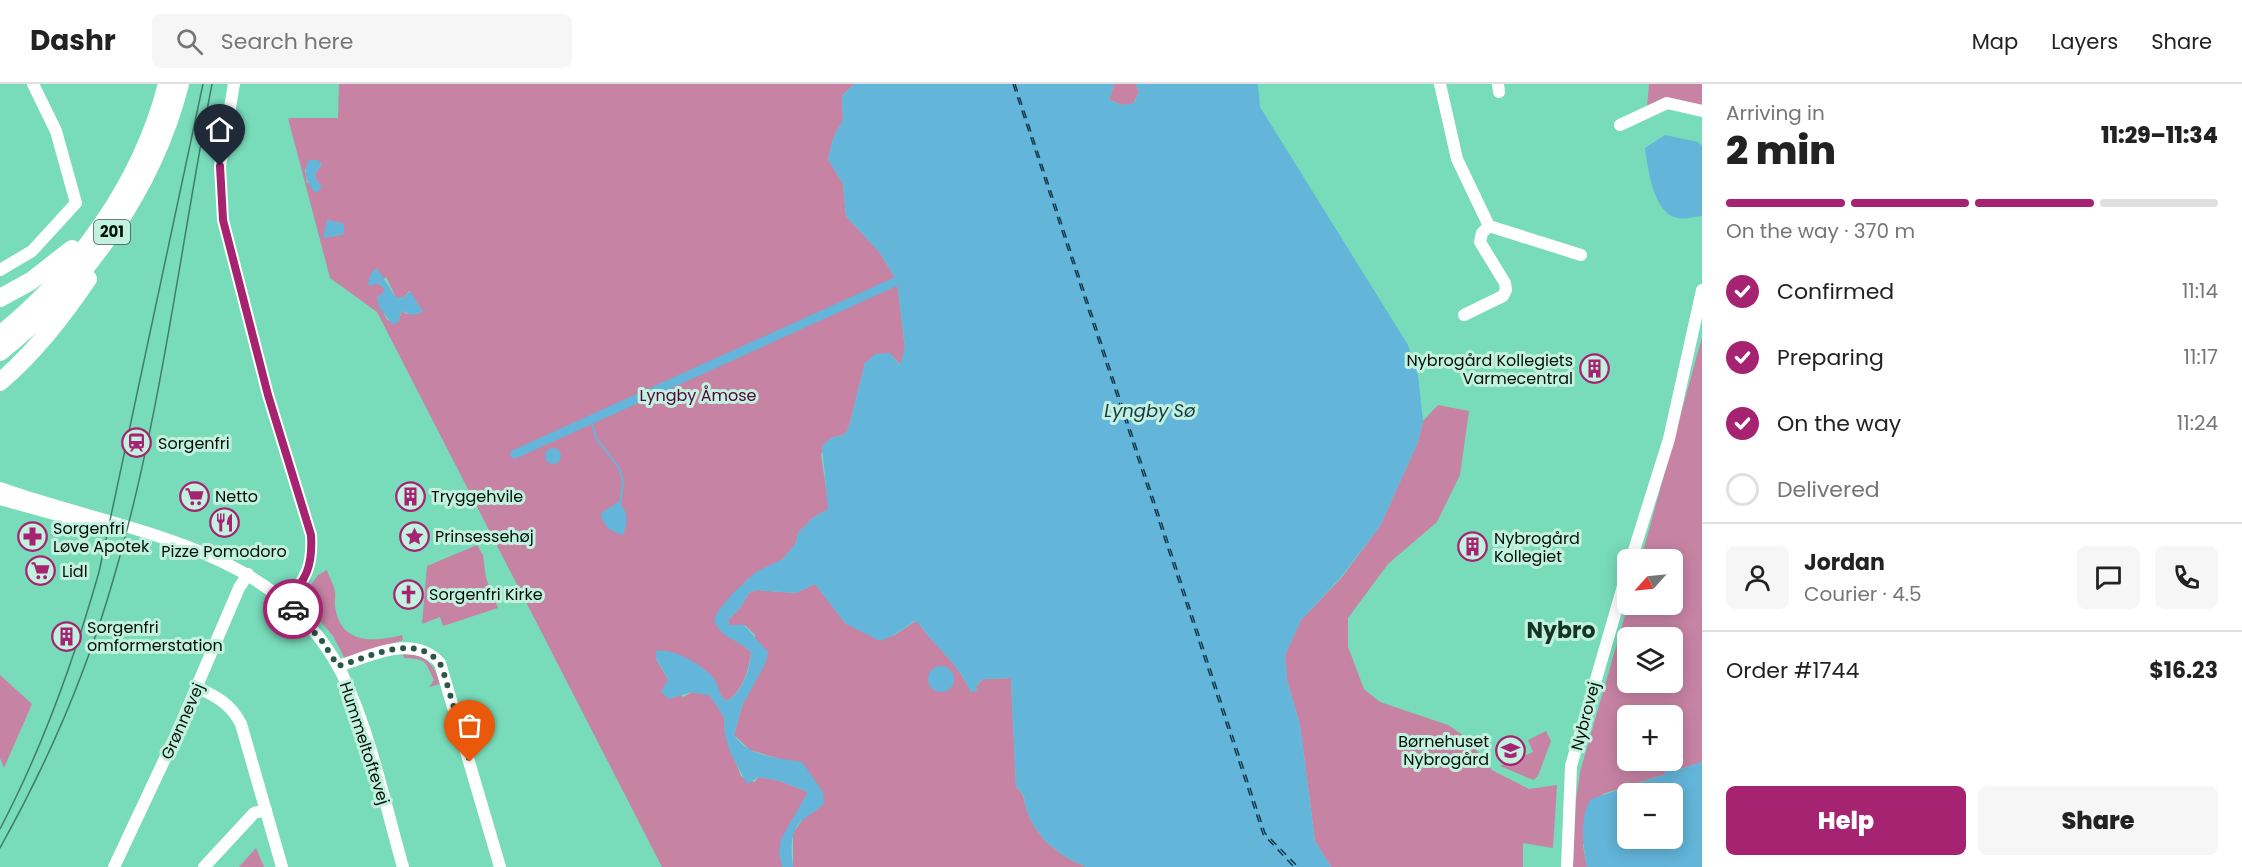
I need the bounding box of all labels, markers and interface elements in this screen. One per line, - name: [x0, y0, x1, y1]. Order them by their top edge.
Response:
- search box: [152, 14, 572, 68]
- text: Dashr: [30, 21, 116, 60]
- icon: search: [173, 25, 206, 58]
- text: Search here: [221, 26, 353, 57]
- text: Map: [1972, 27, 2018, 56]
- text: Layers: [2051, 27, 2118, 56]
- text: Share: [2151, 27, 2212, 56]
- text: Arriving in: [1726, 99, 1825, 127]
- pin: [194, 104, 245, 166]
- icon: home: [203, 113, 236, 146]
- text: 11:29–11:34: [2101, 120, 2218, 151]
- text: 2 min: [1726, 123, 1836, 178]
- text: On the way · 370 m: [1726, 217, 1915, 245]
- road number: 201: [94, 220, 130, 244]
- icon: check: [1726, 275, 1759, 308]
- text: Confirmed: [1777, 276, 1894, 307]
- text: 11:14: [2182, 277, 2218, 305]
- icon: check: [1726, 341, 1759, 374]
- text: Preparing: [1777, 342, 1884, 373]
- text: 11:17: [2184, 343, 2218, 371]
- place label: Nybrogård Kollegiets Varmecentral: [1407, 349, 1573, 390]
- building icon: Nybrogård Kollegiets Varmecentral: [1578, 353, 1610, 385]
- park label: Lyngby Åmose: [640, 384, 756, 407]
- water label: Lyngby Sø: [1104, 398, 1196, 423]
- icon: check: [1726, 407, 1759, 440]
- text: On the way: [1777, 408, 1901, 439]
- text: 11:24: [2177, 409, 2218, 437]
- station icon: Sorgenfri: [121, 427, 153, 459]
- place label: Sorgenfri: [158, 432, 230, 455]
- text: Delivered: [1777, 474, 1880, 505]
- supermarket icon: Netto: [178, 480, 210, 512]
- building icon: Tryggehvile: [394, 480, 426, 512]
- place label: Netto: [215, 485, 258, 508]
- place label: Tryggehvile: [431, 485, 523, 508]
- restaurant icon: Pizze Pomodoro: [208, 507, 240, 539]
- place label: Sorgenfri Løve Apotek: [53, 517, 150, 558]
- place icon: Prinsessehøj: [398, 520, 430, 552]
- pharmacy icon: Sorgenfri Løve Apotek: [16, 521, 48, 553]
- place label: Prinsessehøj: [435, 525, 534, 548]
- place label: Nybrogård Kollegiet: [1494, 527, 1580, 568]
- building icon: Nybrogård Kollegiet: [1457, 531, 1489, 563]
- place label: Pizze Pomodoro: [161, 540, 287, 563]
- button: person: [1726, 546, 1789, 609]
- button: chat: [2077, 546, 2140, 609]
- button: phone: [2155, 546, 2218, 609]
- text: Jordan: [1804, 547, 1885, 578]
- north arrow: [1617, 549, 1683, 615]
- map controls: [1617, 549, 1683, 849]
- supermarket icon: Lidl: [25, 555, 57, 587]
- place label: Lidl: [62, 560, 88, 583]
- church icon: Sorgenfri Kirke: [392, 578, 424, 610]
- courier: [263, 579, 323, 639]
- text: Courier · 4.5: [1804, 580, 1922, 608]
- place label: Sorgenfri Kirke: [429, 583, 543, 606]
- icon: car: [277, 593, 310, 626]
- district label: Nybro: [1527, 615, 1595, 646]
- place label: Sorgenfri omformerstation: [87, 616, 223, 657]
- building icon: Sorgenfri omformerstation: [50, 620, 82, 652]
- button: layers: [1617, 627, 1683, 693]
- text: Order #1744: [1726, 655, 1859, 686]
- text: $16.23: [2149, 655, 2218, 686]
- street label: Grønnevej: [155, 679, 210, 763]
- street label: Hummeltoftevej: [334, 679, 395, 808]
- street label: Nybrovej: [1565, 679, 1606, 753]
- pin: [444, 700, 495, 762]
- button: +: [1617, 705, 1683, 771]
- icon: bag: [453, 709, 486, 742]
- place label: Børnehuset Nybrogård: [1398, 730, 1489, 771]
- school or university icon: Børnehuset Nybrogård: [1494, 734, 1526, 766]
- button: −: [1617, 783, 1683, 849]
- button: Help: [1726, 786, 1966, 855]
- button: Share: [1978, 786, 2218, 855]

